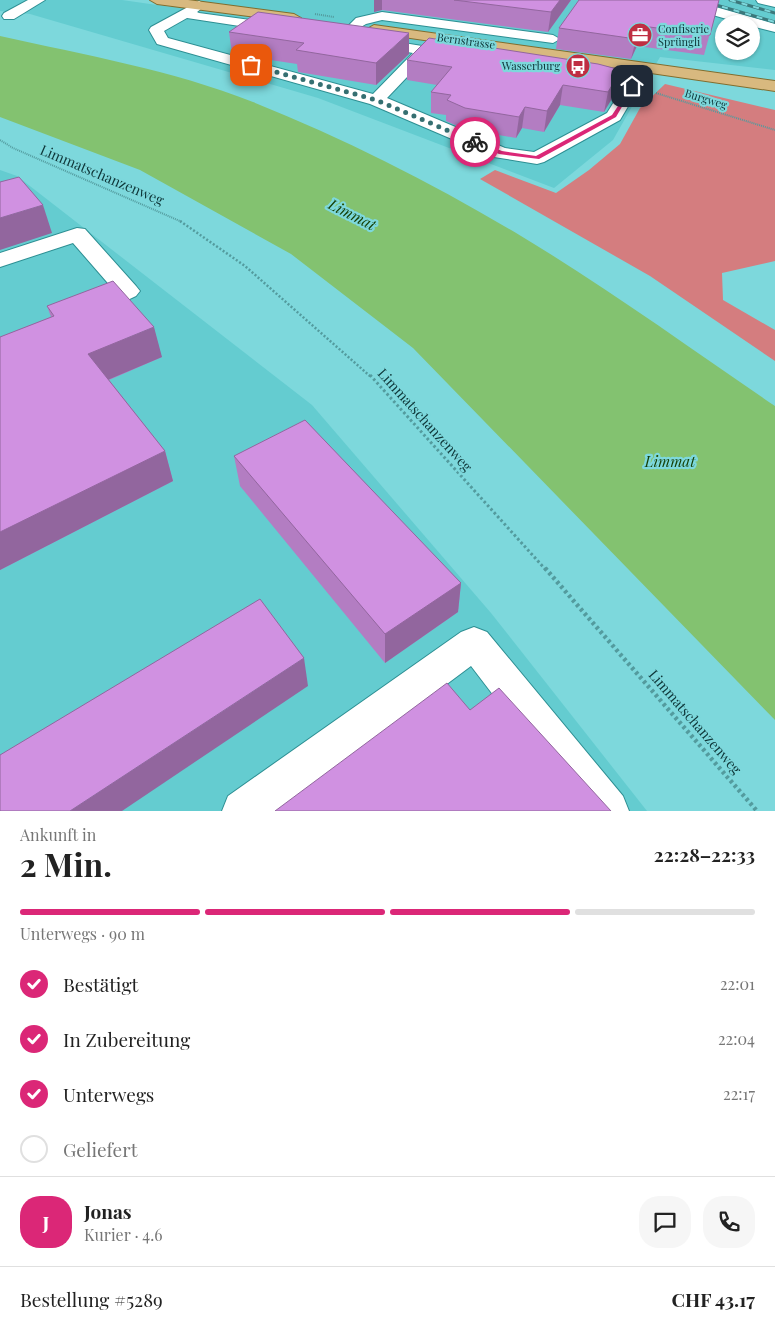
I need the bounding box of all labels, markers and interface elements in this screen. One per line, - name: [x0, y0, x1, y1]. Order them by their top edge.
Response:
- map controls: [715, 15, 760, 60]
- button: layers: [715, 15, 760, 60]
- place label: Confiserie Sprüngli: [658, 21, 710, 49]
- office icon: Confiserie Sprüngli: [627, 22, 653, 48]
- street label: Bernstrasse: [436, 29, 496, 52]
- pin: [230, 44, 272, 86]
- icon: bag: [237, 51, 265, 79]
- bus stop icon: Wasserburg: [565, 53, 591, 79]
- place label: Wasserburg: [501, 58, 560, 73]
- pin: [611, 65, 653, 107]
- icon: home: [618, 72, 646, 100]
- street label: Burgweg: [683, 85, 729, 112]
- courier: [450, 117, 500, 167]
- icon: bike: [461, 128, 489, 156]
- street label: Limmatschanzenweg: [37, 140, 168, 209]
- water label: Limmat: [325, 193, 380, 235]
- street label: Limmatschanzenweg: [374, 364, 477, 476]
- water label: Limmat: [644, 451, 696, 471]
- street label: Limmatschanzenweg: [645, 665, 747, 778]
- text: Ankunft in: [20, 824, 96, 845]
- text: 22:28–22:33: [654, 841, 755, 867]
- text: 2 Min.: [20, 842, 112, 885]
- text: Unterwegs · 90 m: [20, 923, 145, 944]
- icon: check: [20, 970, 48, 998]
- text: Bestätigt: [63, 971, 138, 997]
- text: 22:01: [720, 973, 755, 994]
- icon: check: [20, 1025, 48, 1053]
- text: In Zubereitung: [63, 1026, 190, 1052]
- text: 22:04: [718, 1028, 755, 1049]
- icon: check: [20, 1080, 48, 1108]
- text: Unterwegs: [63, 1081, 154, 1107]
- text: 22:17: [723, 1083, 755, 1104]
- text: Geliefert: [63, 1136, 137, 1162]
- button: chat: [639, 1196, 691, 1248]
- button: phone: [703, 1196, 755, 1248]
- text: Jonas: [84, 1198, 132, 1224]
- text: J: [43, 1209, 49, 1235]
- text: Kurier · 4.6: [84, 1224, 163, 1245]
- text: Bestellung #5289: [20, 1286, 163, 1312]
- text: CHF 43.17: [672, 1286, 755, 1312]

